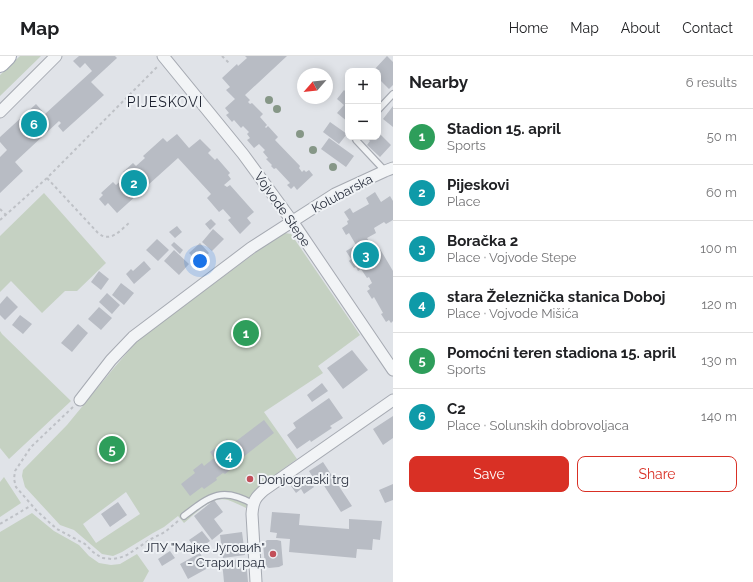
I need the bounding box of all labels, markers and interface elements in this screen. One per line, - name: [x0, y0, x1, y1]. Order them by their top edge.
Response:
- text: Map: [20, 17, 59, 39]
- text: Home: [509, 20, 548, 36]
- text: Map: [570, 20, 599, 36]
- text: About: [621, 20, 660, 36]
- text: Contact: [682, 20, 733, 36]
- north arrow: [297, 68, 333, 104]
- map controls: [345, 68, 381, 140]
- button: +: [345, 68, 381, 104]
- text: Nearby: [409, 72, 468, 92]
- text: 6 results: [686, 75, 737, 90]
- district label: PIJESKOVI: [127, 94, 203, 110]
- button: −: [345, 104, 381, 140]
- pin: 6: [21, 109, 47, 139]
- text: Stadion 15. april: [447, 120, 561, 138]
- text: 1: [419, 129, 425, 144]
- text: 50 m: [707, 129, 737, 144]
- text: Sports: [447, 138, 486, 153]
- pin: 2: [121, 168, 147, 198]
- street label: Vojvode Stepe: [251, 169, 314, 250]
- street label: Kolubarska: [309, 171, 375, 216]
- text: Pijeskovi: [447, 176, 509, 194]
- text: 2: [418, 185, 426, 200]
- text: 60 m: [706, 185, 737, 200]
- text: Place: [447, 194, 480, 209]
- text: Boračka 2: [447, 232, 518, 250]
- pin: 3: [353, 240, 379, 270]
- text: 3: [418, 241, 426, 256]
- text: 100 m: [700, 241, 737, 256]
- text: Place · Vojvode Stepe: [447, 250, 576, 265]
- your location: [190, 251, 210, 271]
- text: stara Železnička stanica Doboj: [447, 288, 665, 306]
- text: 4: [418, 297, 426, 312]
- text: 120 m: [701, 297, 737, 312]
- text: Place · Vojvode Mišića: [447, 306, 579, 321]
- pin: 1: [233, 318, 259, 348]
- text: Pomoćni teren stadiona 15. april: [447, 344, 676, 362]
- text: 5: [418, 353, 426, 368]
- text: 130 m: [701, 353, 737, 368]
- text: Sports: [447, 362, 486, 377]
- text: C2: [447, 400, 466, 418]
- text: 6: [418, 409, 426, 424]
- text: 140 m: [701, 409, 737, 424]
- text: Place · Solunskih dobrovoljaca: [447, 418, 629, 433]
- pin: 5: [99, 434, 125, 464]
- pin: 4: [216, 440, 242, 470]
- button: Save: [409, 456, 569, 492]
- button: Share: [577, 456, 737, 492]
- place label: Donjograski trg: [258, 472, 349, 487]
- marker: Donjograski trg: [245, 474, 255, 484]
- place label: ЈПУ "Мајке Југовић" - Стари град: [144, 540, 265, 570]
- marker: ЈПУ "Мајке Југовић" - Стари град: [268, 549, 278, 559]

